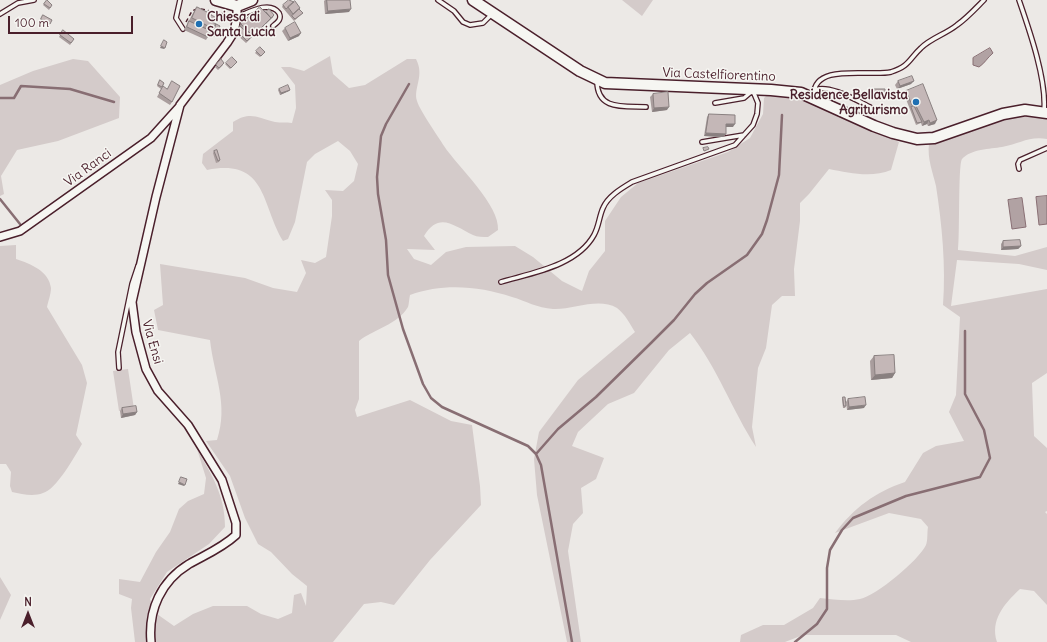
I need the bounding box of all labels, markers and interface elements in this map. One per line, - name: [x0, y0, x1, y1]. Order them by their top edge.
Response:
- scale bar: [10, 8, 135, 34]
- place label: Chiesa di Santa Lucia: [207, 9, 275, 40]
- text: 100 m: [15, 15, 49, 30]
- marker: Chiesa di Santa Lucia: [194, 19, 204, 29]
- street label: Via Castelfiorentino: [662, 65, 776, 85]
- place label: Residence Bellavista Agriturismo: [790, 87, 908, 118]
- marker: Residence Bellavista Agriturismo: [911, 97, 921, 107]
- street label: Via Ranci: [61, 146, 115, 190]
- street label: Via Ensi: [138, 318, 166, 366]
- north arrow: [8, 594, 48, 634]
- text: N: [24, 595, 32, 609]

